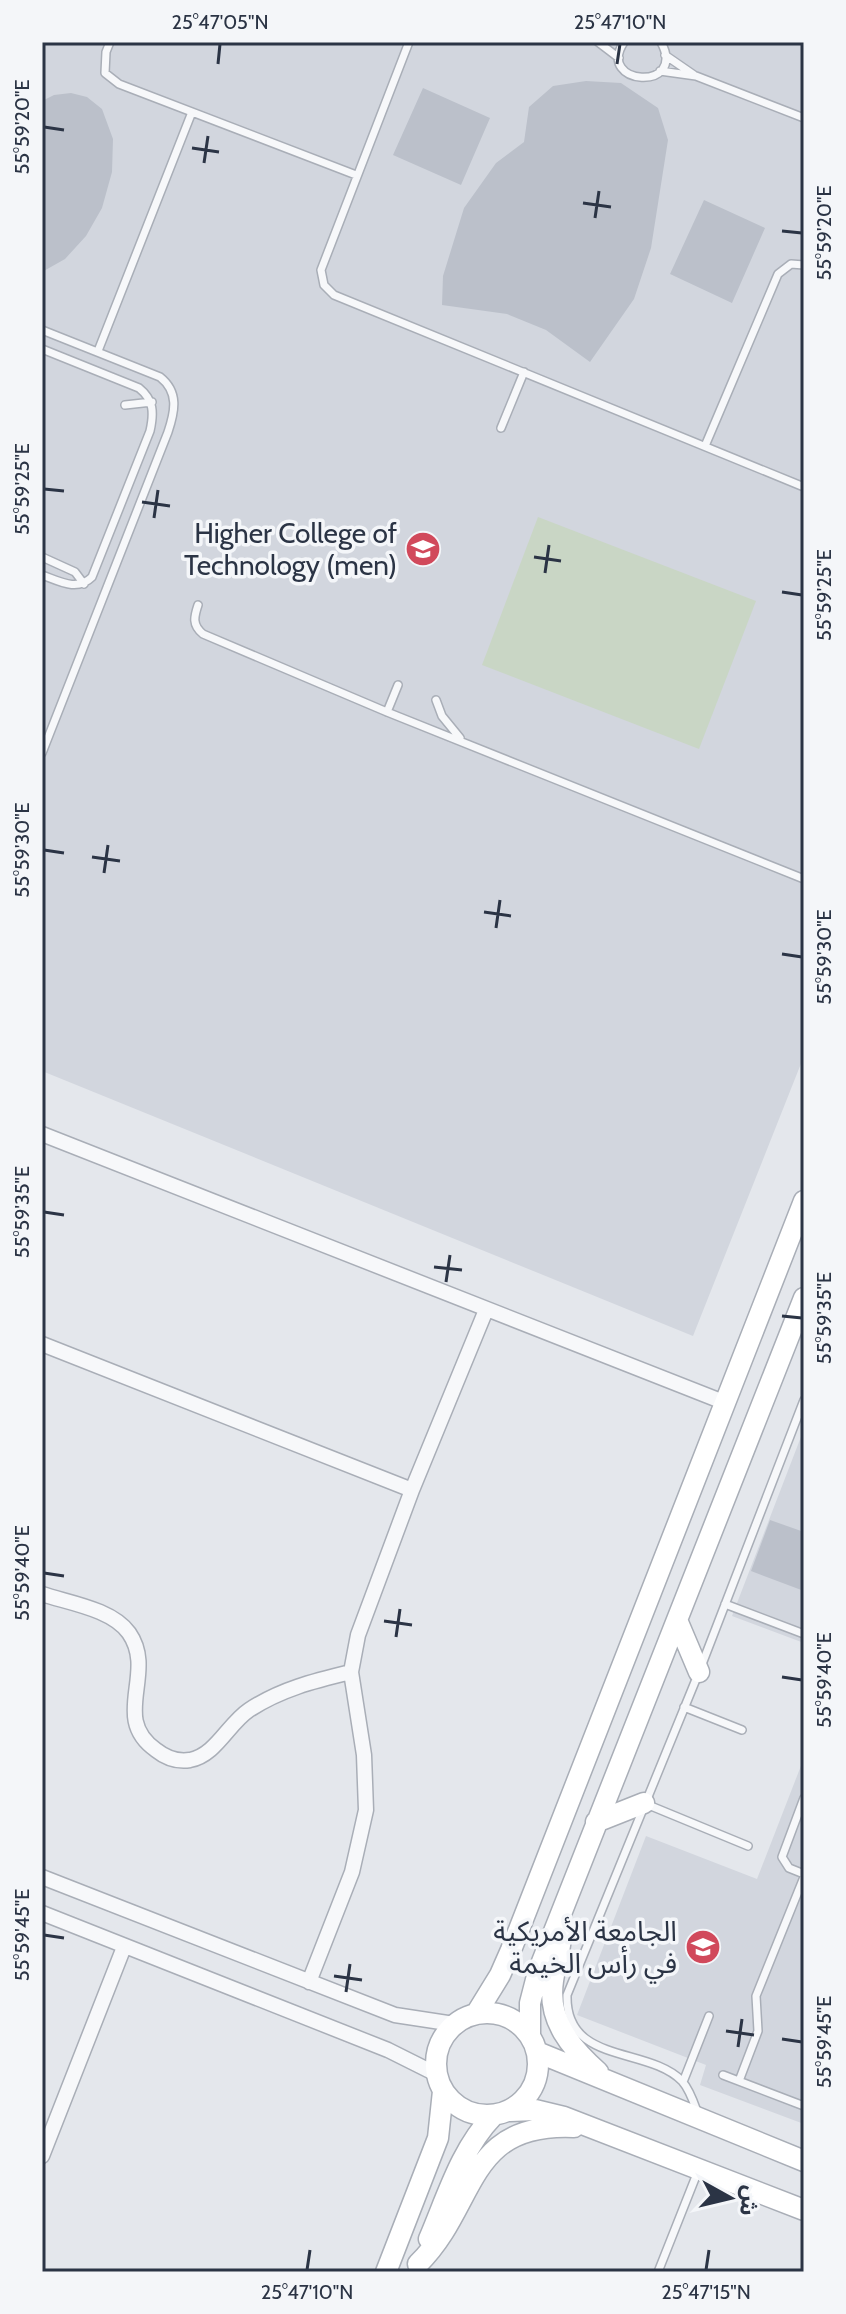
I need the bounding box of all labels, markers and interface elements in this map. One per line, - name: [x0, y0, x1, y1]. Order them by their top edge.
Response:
- text: 25°47'05"N: [172, 10, 268, 34]
- text: 25°47'10"N: [574, 10, 666, 34]
- text: 55°59'20"E: [10, 79, 34, 175]
- text: 55°59'20"E: [812, 185, 836, 281]
- text: 55°59'25"E: [10, 443, 34, 535]
- place label: Higher College of Technology (men): [184, 516, 397, 582]
- school or university icon: Higher College of Technology (men): [404, 530, 442, 568]
- text: 55°59'25"E: [812, 549, 836, 641]
- text: 55°59'30"E: [10, 802, 34, 898]
- text: 55°59'30"E: [812, 909, 836, 1005]
- text: 55°59'35"E: [10, 1166, 34, 1258]
- text: 55°59'35"E: [812, 1272, 836, 1364]
- text: 55°59'40"E: [10, 1525, 34, 1621]
- text: 55°59'40"E: [812, 1632, 836, 1728]
- text: 55°59'45"E: [10, 1889, 34, 1981]
- place label: الجامعة الأمريكية في رأس الخيمة: [493, 1914, 677, 1984]
- school or university icon: الجامعة الأمريكية في رأس الخيمة: [684, 1928, 722, 1966]
- text: 55°59'45"E: [812, 1996, 836, 2088]
- north arrow: [690, 2158, 770, 2238]
- text: ش: [734, 2184, 765, 2218]
- text: 25°47'10"N: [261, 2280, 353, 2304]
- text: 25°47'15"N: [661, 2280, 751, 2304]

